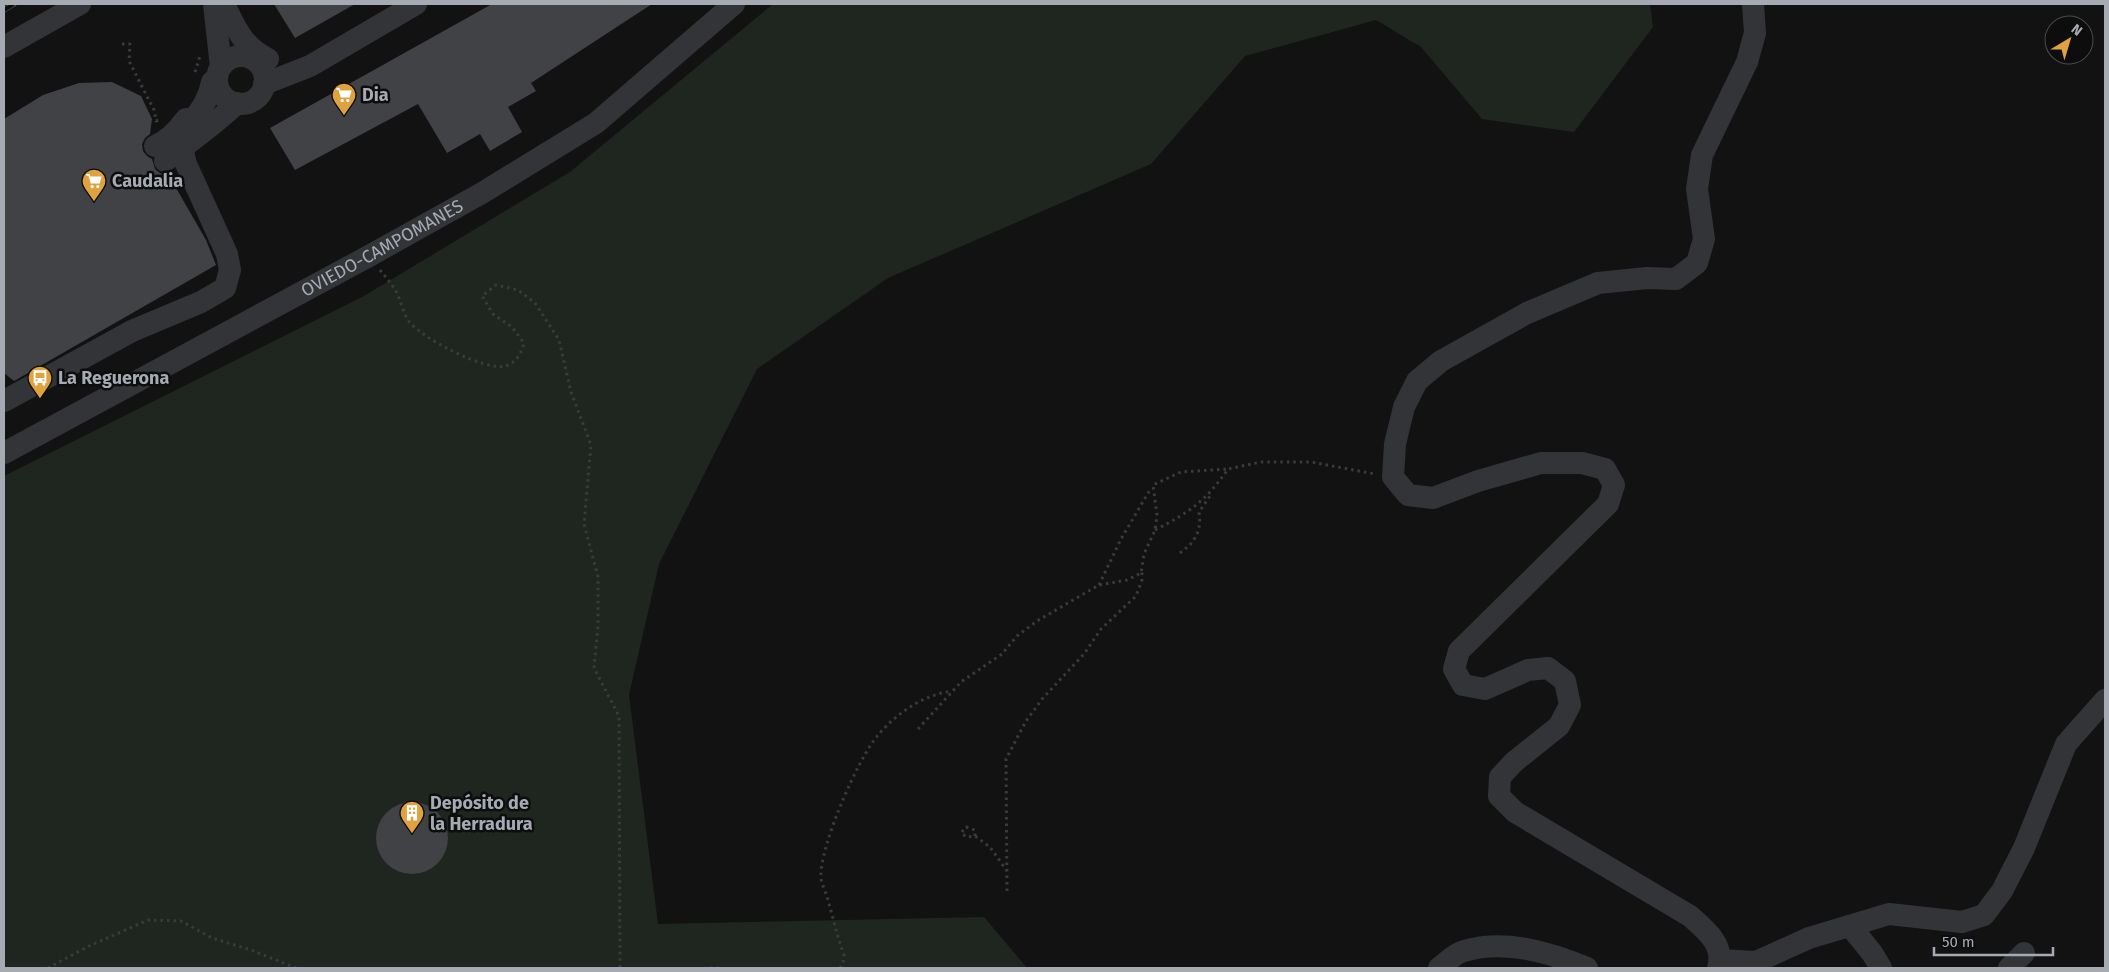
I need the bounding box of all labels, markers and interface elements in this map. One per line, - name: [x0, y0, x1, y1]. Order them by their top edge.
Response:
- north arrow: [2044, 15, 2094, 65]
- text: N: [2068, 21, 2086, 40]
- supermarket icon: Dia: [331, 82, 357, 116]
- place label: Dia: [362, 84, 389, 106]
- supermarket icon: Caudalia: [81, 168, 107, 202]
- place label: Caudalia: [112, 170, 183, 192]
- street label: OVIEDO-CAMPOMANES: [297, 195, 467, 302]
- bus stop icon: La Reguerona: [27, 365, 53, 399]
- place label: La Reguerona: [58, 367, 170, 389]
- place label: Depósito de la Herradura: [430, 792, 533, 835]
- building icon: Depósito de la Herradura: [399, 800, 425, 834]
- scale bar: [1934, 924, 2053, 956]
- text: 50 m: [1942, 933, 1975, 951]

